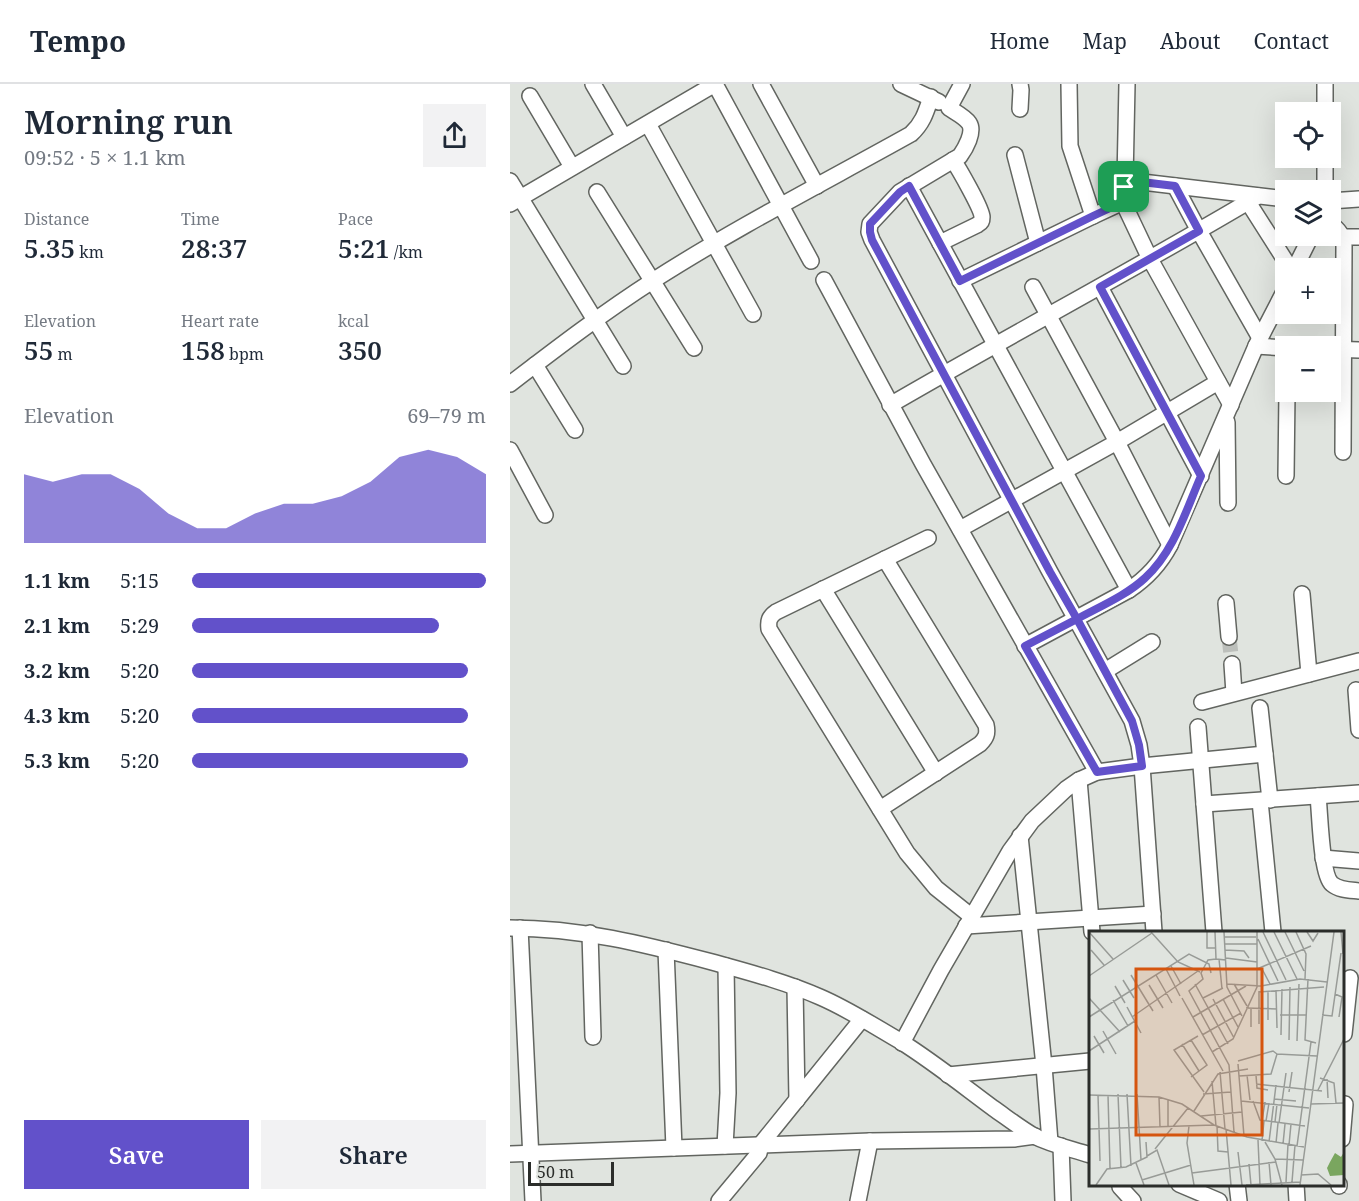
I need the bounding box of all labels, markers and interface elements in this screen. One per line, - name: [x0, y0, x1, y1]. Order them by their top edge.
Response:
- text: Tempo: [30, 22, 126, 60]
- text: Home: [990, 27, 1050, 55]
- text: Map: [1083, 27, 1127, 55]
- text: About: [1160, 27, 1221, 55]
- text: Contact: [1254, 27, 1329, 55]
- text: Morning run: [24, 99, 233, 144]
- map controls: [1275, 102, 1341, 402]
- button: locate: [1275, 102, 1341, 168]
- button: share: [423, 104, 486, 167]
- text: 09:52 · 5 × 1.1 km: [24, 144, 186, 171]
- pin: [1098, 161, 1149, 212]
- icon: arrive: [1107, 170, 1140, 203]
- button: layers: [1275, 180, 1341, 246]
- text: Distance: [24, 208, 89, 230]
- text: Time: [181, 208, 220, 230]
- text: Pace: [338, 208, 373, 230]
- text: 5.35: [24, 230, 75, 266]
- text: 28:37: [181, 230, 247, 266]
- text: 5:21: [338, 230, 390, 266]
- text: km: [75, 241, 104, 263]
- text: /km: [390, 241, 423, 263]
- button: +: [1275, 258, 1341, 324]
- text: Elevation: [24, 310, 96, 332]
- text: Heart rate: [181, 310, 259, 332]
- text: kcal: [338, 310, 369, 332]
- text: 55: [24, 332, 53, 368]
- text: 158: [181, 332, 225, 368]
- text: 350: [338, 332, 382, 368]
- button: −: [1275, 336, 1341, 402]
- text: m: [53, 343, 73, 365]
- text: bpm: [225, 343, 264, 365]
- text: Elevation: [24, 402, 114, 429]
- text: 69–79 m: [407, 402, 486, 429]
- text: 1.1 km: [24, 567, 90, 594]
- text: 5:15: [120, 567, 159, 594]
- text: 2.1 km: [24, 612, 90, 639]
- text: 5:29: [120, 612, 159, 639]
- text: 3.2 km: [24, 657, 90, 684]
- text: 5:20: [120, 657, 159, 684]
- text: 4.3 km: [24, 702, 90, 729]
- text: 5:20: [120, 702, 159, 729]
- text: 5.3 km: [24, 747, 90, 774]
- text: 5:20: [120, 747, 159, 774]
- inset map: [1089, 931, 1344, 1186]
- button: Save: [24, 1120, 249, 1189]
- button: Share: [261, 1120, 486, 1189]
- scale bar: [528, 1159, 614, 1186]
- text: 50 m: [537, 1161, 574, 1183]

